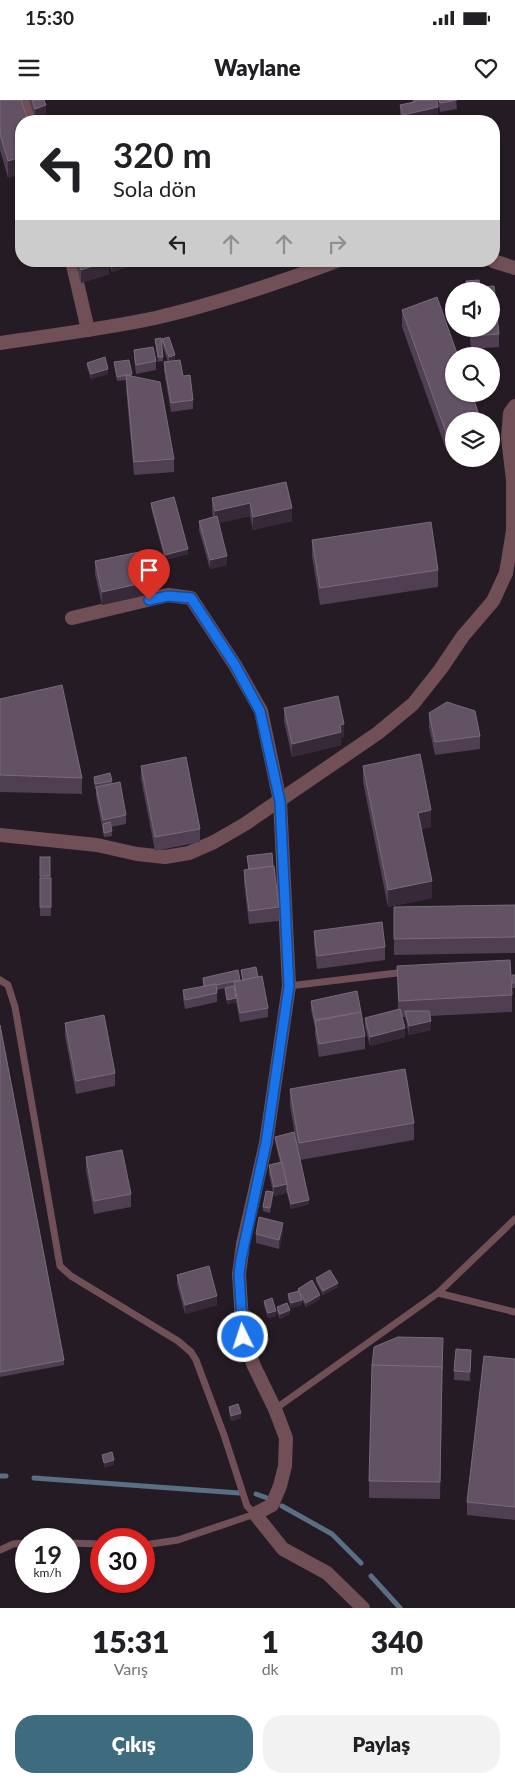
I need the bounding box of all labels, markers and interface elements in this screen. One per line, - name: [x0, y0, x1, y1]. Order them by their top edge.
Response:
- text: 15:30: [25, 6, 74, 29]
- icon: menu: [15, 54, 43, 82]
- text: Waylane: [214, 54, 301, 81]
- icon: heart: [472, 54, 500, 82]
- text: 320 m: [113, 133, 212, 175]
- icon: left: [30, 135, 95, 200]
- text: Sola dön: [113, 175, 196, 202]
- icon: left: [164, 230, 192, 258]
- icon: ahead: [217, 230, 245, 258]
- icon: ahead: [270, 230, 298, 258]
- icon: right: [323, 230, 351, 258]
- map controls: [445, 282, 500, 467]
- button: sound: [445, 282, 500, 337]
- button: search: [445, 347, 500, 402]
- button: layers: [445, 412, 500, 467]
- pin: [128, 549, 170, 600]
- icon: arrive: [135, 556, 163, 584]
- position arrow: [216, 1310, 268, 1362]
- speed limit sign: 30: [90, 1528, 155, 1593]
- text: 19: [33, 1539, 62, 1569]
- text: km/h: [33, 1565, 62, 1580]
- text: 15:31: [92, 1623, 170, 1659]
- text: 1: [261, 1623, 279, 1659]
- text: 340: [371, 1623, 423, 1659]
- text: Varış: [114, 1659, 148, 1678]
- text: dk: [262, 1659, 279, 1678]
- text: m: [390, 1659, 404, 1678]
- button: Çıkış: [15, 1715, 253, 1773]
- button: Paylaş: [263, 1715, 500, 1773]

